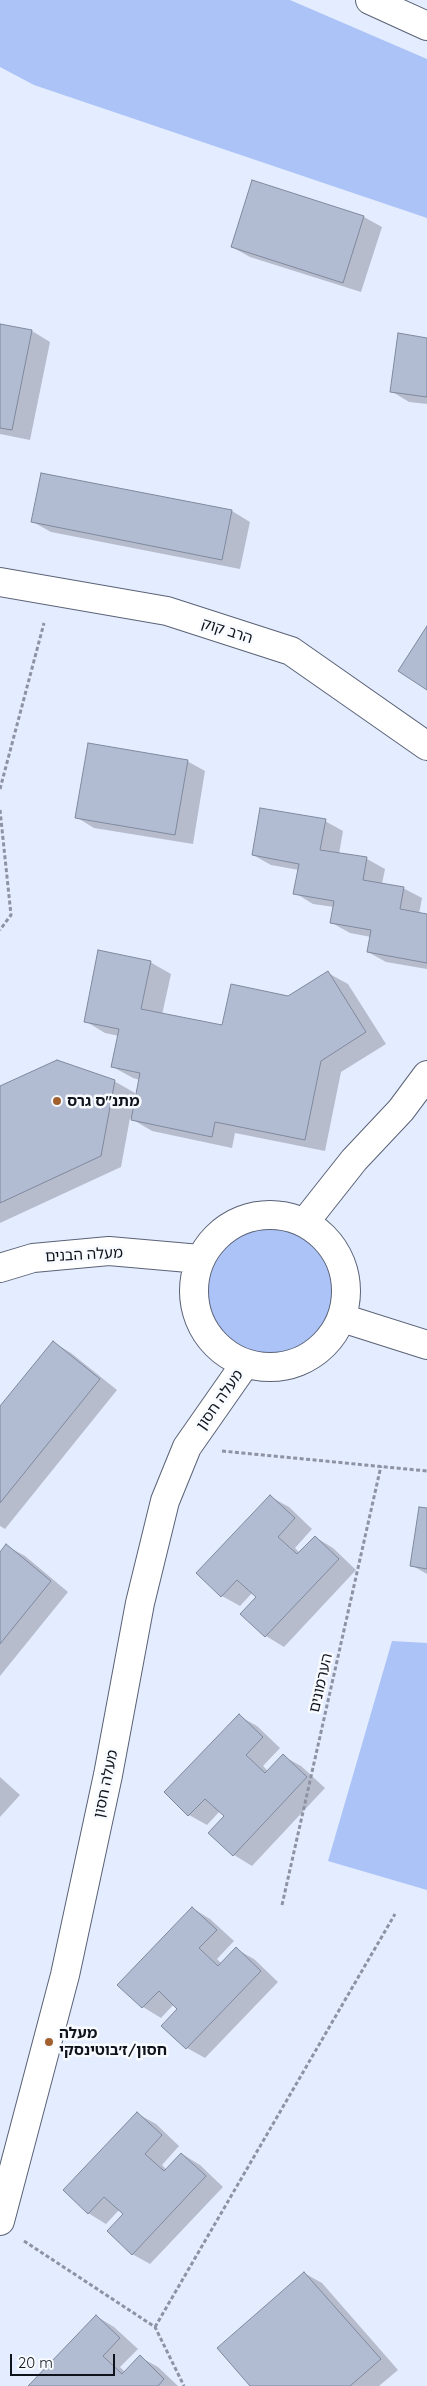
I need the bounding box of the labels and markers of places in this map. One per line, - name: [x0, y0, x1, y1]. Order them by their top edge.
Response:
- place label: מתנ"ס גרס: [67, 1092, 139, 1110]
- marker: מתנ"ס גרס: [51, 1095, 63, 1107]
- place label: מעלה חסון/ז׳בוטינסקי: [59, 2024, 167, 2059]
- marker: מעלה חסון/ז׳בוטינסקי: [43, 2036, 55, 2048]

